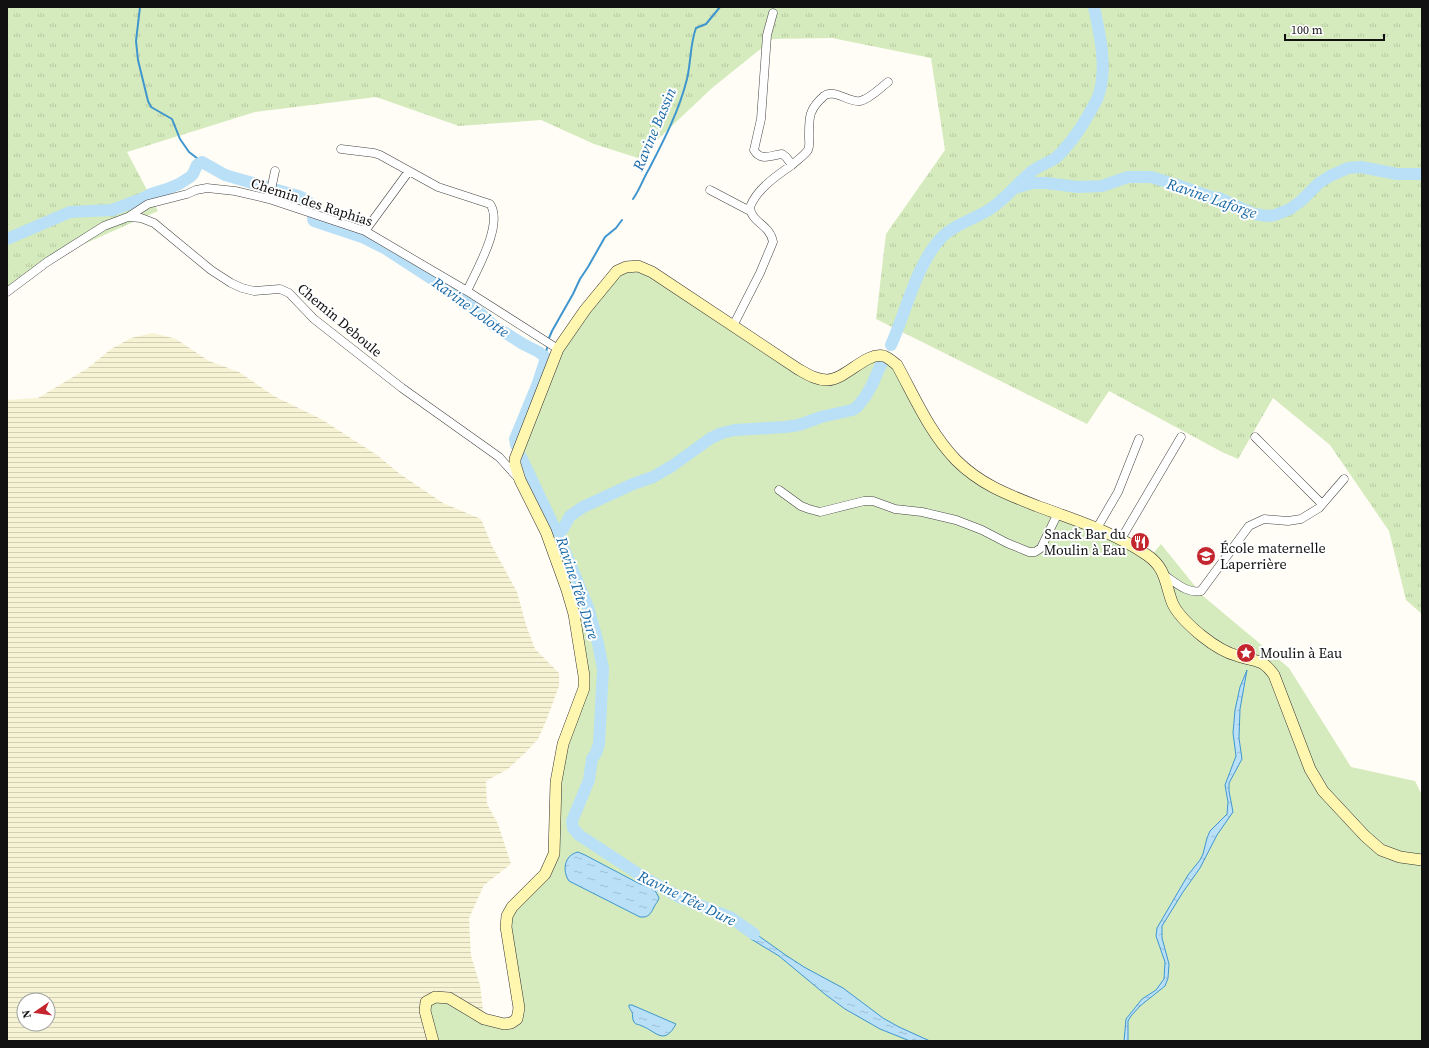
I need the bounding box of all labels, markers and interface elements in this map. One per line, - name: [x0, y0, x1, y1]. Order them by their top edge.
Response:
- scale bar: [1285, 16, 1384, 42]
- text: 100 m: [1291, 22, 1323, 38]
- water label: Ravine Bassin: [627, 84, 681, 175]
- water label: Ravine Laforge: [1163, 172, 1260, 223]
- street label: Chemin des Raphias: [248, 173, 376, 231]
- water label: Ravine Lolotte: [428, 271, 514, 342]
- street label: Chemin Deboule: [293, 279, 387, 361]
- place label: Snack Bar du Moulin à Eau: [1044, 524, 1126, 560]
- restaurant icon: Snack Bar du Moulin à Eau: [1129, 531, 1151, 553]
- water label: Ravine Tête Dure: [551, 533, 604, 642]
- place label: École maternelle Laperrière: [1220, 538, 1326, 574]
- school or university icon: École maternelle Laperrière: [1195, 545, 1217, 567]
- place icon: Moulin à Eau: [1235, 642, 1257, 664]
- place label: Moulin à Eau: [1260, 643, 1342, 663]
- water label: Ravine Tête Dure: [634, 865, 739, 931]
- north arrow: [16, 992, 56, 1032]
- text: N: [19, 1009, 35, 1020]

